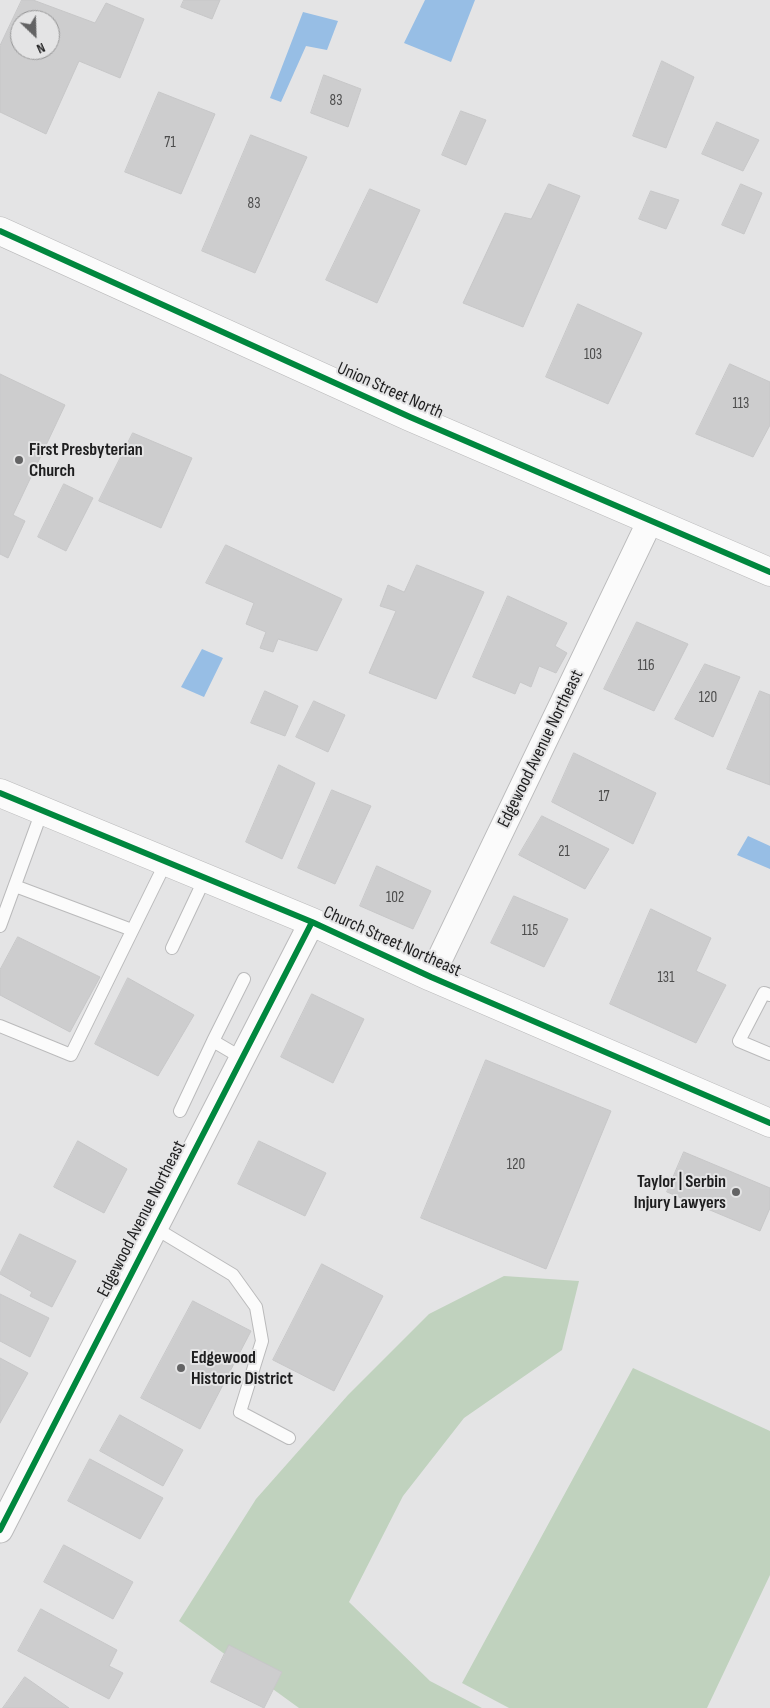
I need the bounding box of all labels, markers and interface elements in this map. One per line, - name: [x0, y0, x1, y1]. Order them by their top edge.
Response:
- north arrow: [10, 10, 60, 60]
- text: N: [34, 39, 48, 58]
- house number: 83: [330, 92, 342, 110]
- house number: 71: [164, 134, 176, 152]
- house number: 83: [248, 195, 260, 213]
- house number: 103: [584, 346, 602, 364]
- street label: Union Street North: [334, 358, 446, 424]
- house number: 113: [733, 395, 749, 413]
- place label: First Presbyterian Church: [29, 439, 143, 482]
- marker: First Presbyterian Church: [13, 454, 25, 466]
- house number: 116: [637, 657, 655, 675]
- street label: Edgewood Avenue Northeast: [493, 667, 589, 831]
- house number: 120: [699, 689, 717, 707]
- house number: 17: [598, 788, 610, 806]
- house number: 21: [558, 843, 570, 861]
- house number: 102: [386, 889, 404, 907]
- street label: Church Street Northeast: [320, 902, 464, 982]
- house number: 115: [522, 922, 538, 940]
- house number: 131: [658, 969, 674, 987]
- street label: Edgewood Avenue Northeast: [93, 1137, 191, 1301]
- house number: 120: [507, 1156, 525, 1174]
- place label: Taylor | Serbin Injury Lawyers: [634, 1171, 726, 1214]
- marker: Taylor | Serbin Injury Lawyers: [730, 1186, 742, 1198]
- place label: Edgewood Historic District: [191, 1347, 293, 1390]
- marker: Edgewood Historic District: [175, 1362, 187, 1374]

